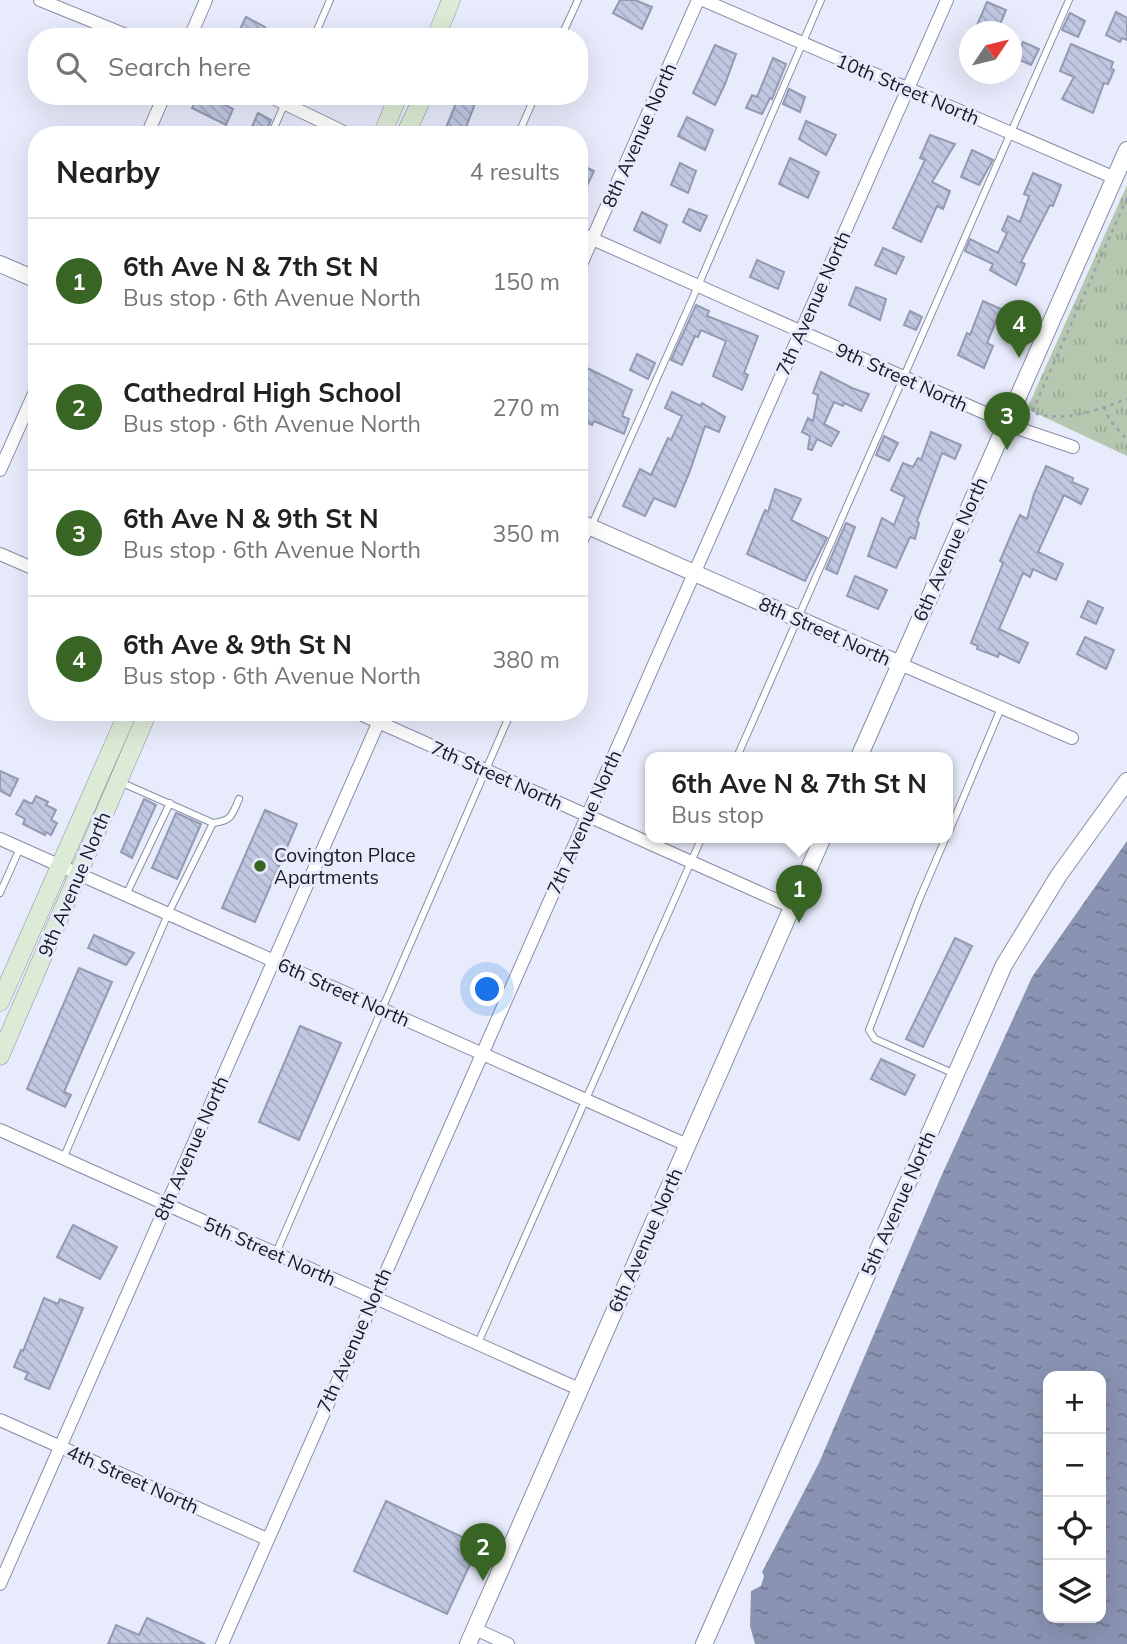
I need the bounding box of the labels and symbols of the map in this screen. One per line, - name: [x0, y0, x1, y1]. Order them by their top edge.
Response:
- north arrow: [959, 21, 1022, 84]
- street label: 10th Street North: [833, 48, 983, 130]
- street label: 8th Avenue North: [596, 59, 682, 211]
- street label: 7th Avenue North: [770, 227, 856, 379]
- pin: 4: [996, 300, 1042, 358]
- street label: 9th Street North: [832, 337, 972, 417]
- pin: 3: [984, 392, 1030, 450]
- street label: 6th Avenue North: [907, 473, 993, 625]
- street label: 8th Street North: [755, 591, 895, 671]
- street label: 7th Street North: [427, 735, 567, 815]
- street label: 7th Avenue North: [541, 746, 627, 898]
- street label: 9th Avenue North: [33, 808, 115, 960]
- place label: Covington Place Apartments: [274, 843, 416, 889]
- marker: Covington Place Apartments: [252, 858, 268, 874]
- pin: 1: [776, 865, 822, 923]
- street label: 6th Street North: [274, 952, 414, 1032]
- your location: [470, 972, 504, 1006]
- street label: 8th Avenue North: [148, 1072, 234, 1224]
- street label: 5th Avenue North: [855, 1127, 941, 1279]
- street label: 6th Avenue North: [602, 1164, 688, 1316]
- street label: 5th Street North: [200, 1211, 340, 1291]
- street label: 7th Avenue North: [311, 1264, 397, 1416]
- street label: 4th Street North: [63, 1439, 203, 1519]
- pin: 2: [460, 1523, 506, 1581]

